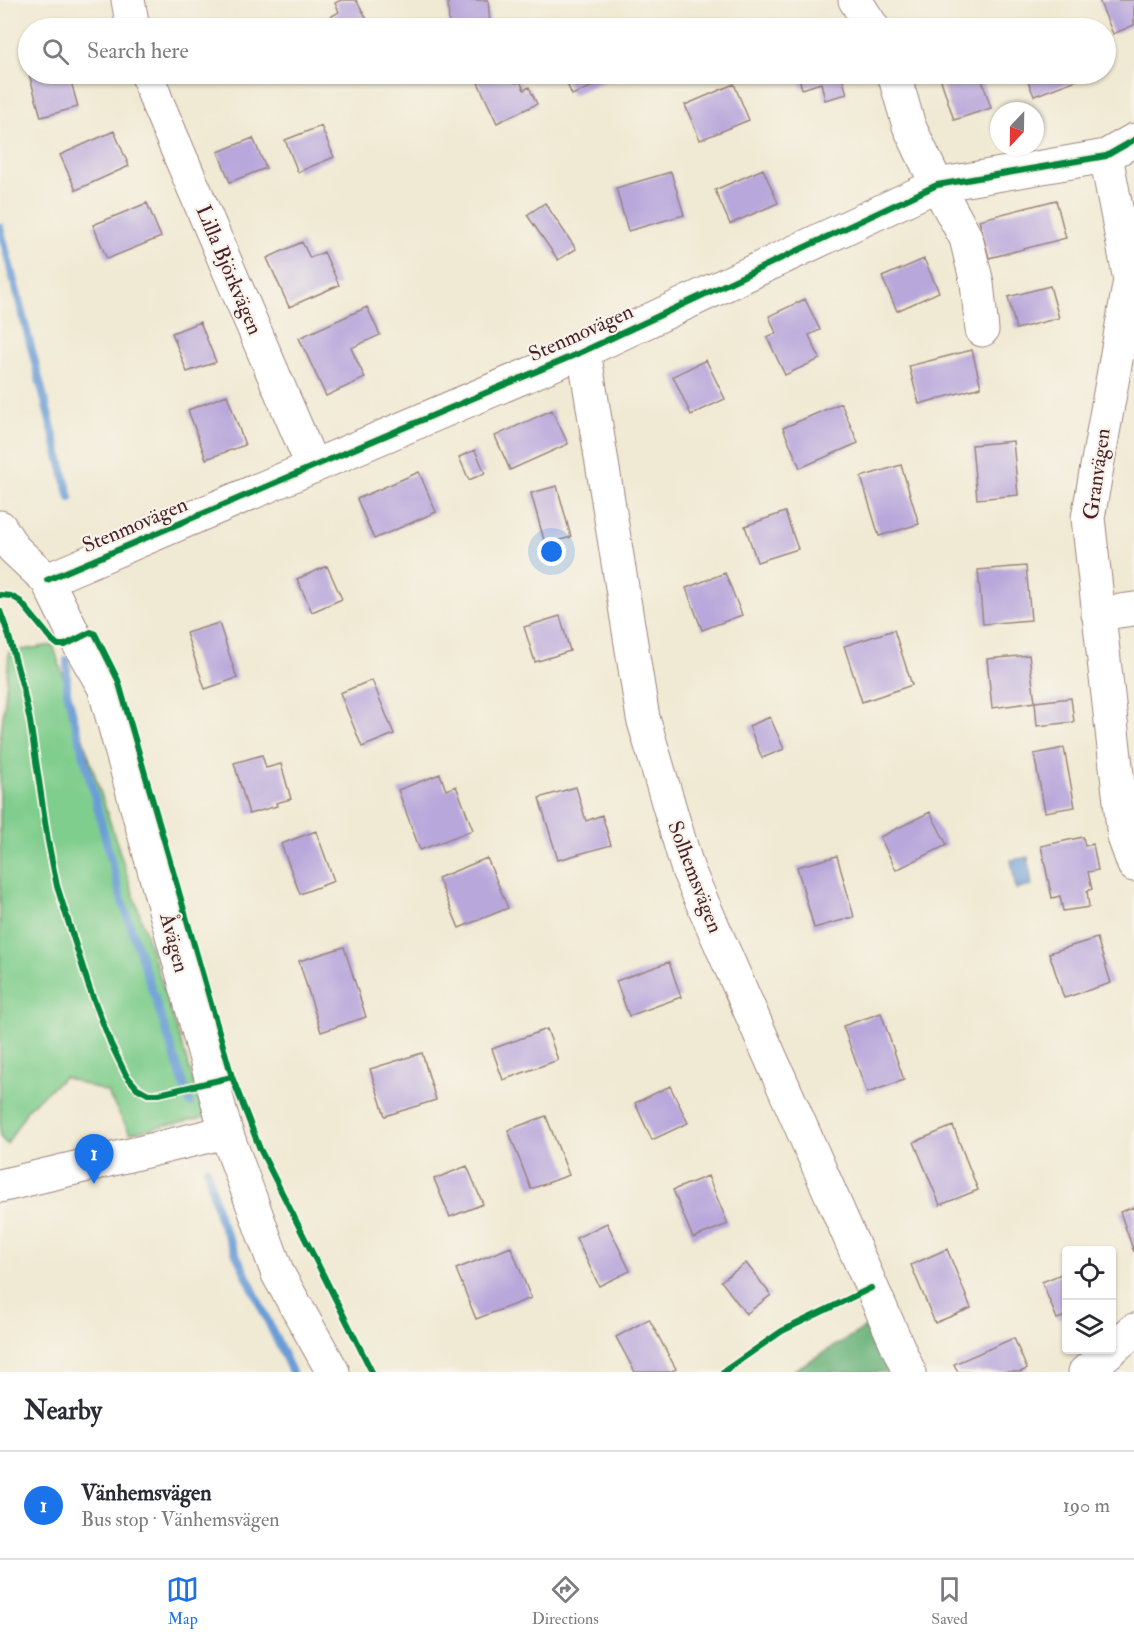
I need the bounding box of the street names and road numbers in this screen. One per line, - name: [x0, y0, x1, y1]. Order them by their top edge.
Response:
- street label: Lilla Björkvägen: [189, 201, 269, 339]
- street label: Stenmovägen: [524, 298, 638, 368]
- street label: Granvägen: [1077, 426, 1117, 522]
- street label: Stenmovägen: [78, 491, 192, 559]
- street label: Solhemsvägen: [661, 817, 729, 937]
- street label: Åvägen: [153, 909, 195, 976]

